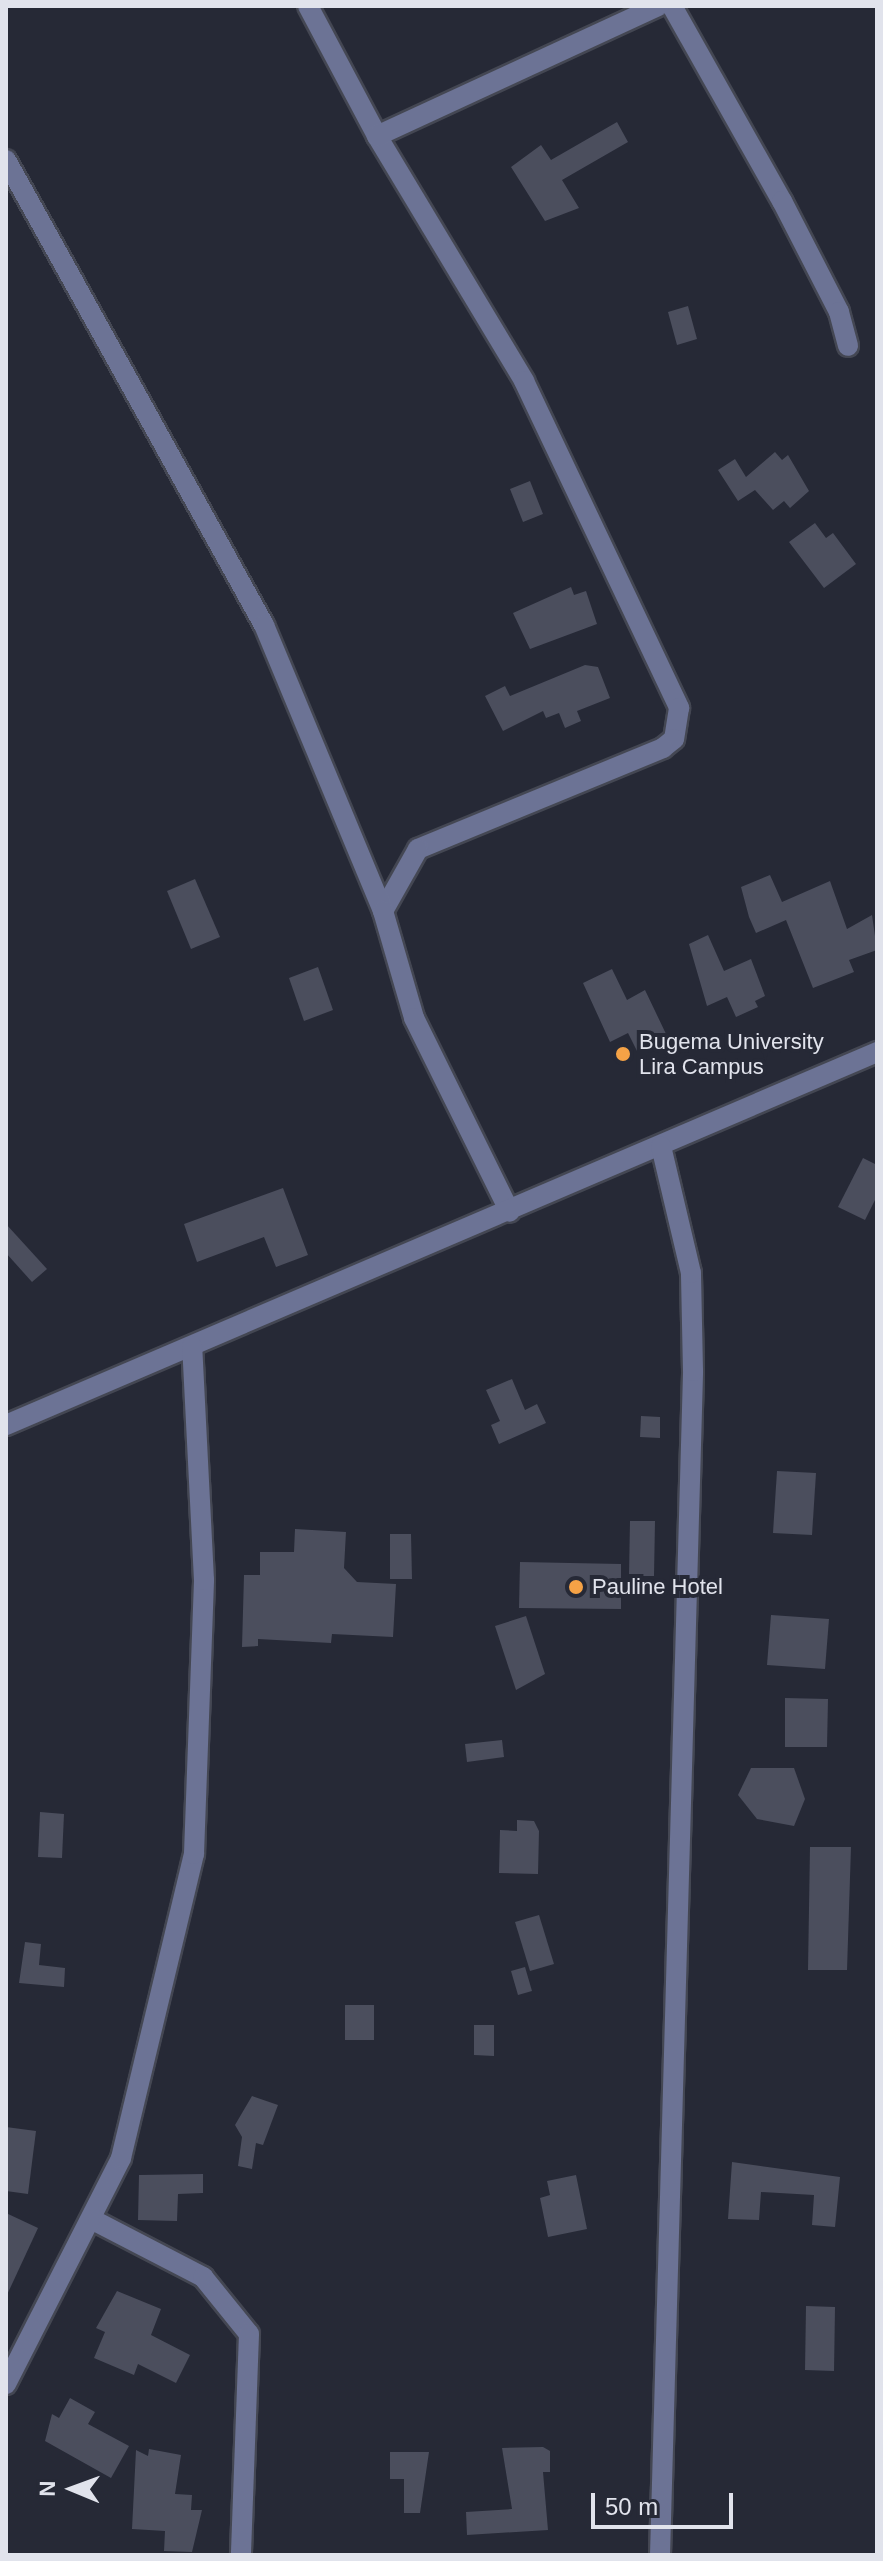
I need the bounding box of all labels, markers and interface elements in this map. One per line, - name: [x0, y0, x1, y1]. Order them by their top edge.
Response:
- place label: Bugema University Lira Campus: [639, 1028, 824, 1080]
- marker: Bugema University Lira Campus: [614, 1045, 632, 1063]
- place label: Pauline Hotel: [592, 1574, 723, 1600]
- marker: Pauline Hotel: [567, 1578, 585, 1596]
- north arrow: [32, 2449, 112, 2529]
- scale bar: [595, 2477, 737, 2527]
- text: N: [35, 2480, 60, 2497]
- text: 50 m: [605, 2493, 658, 2520]

